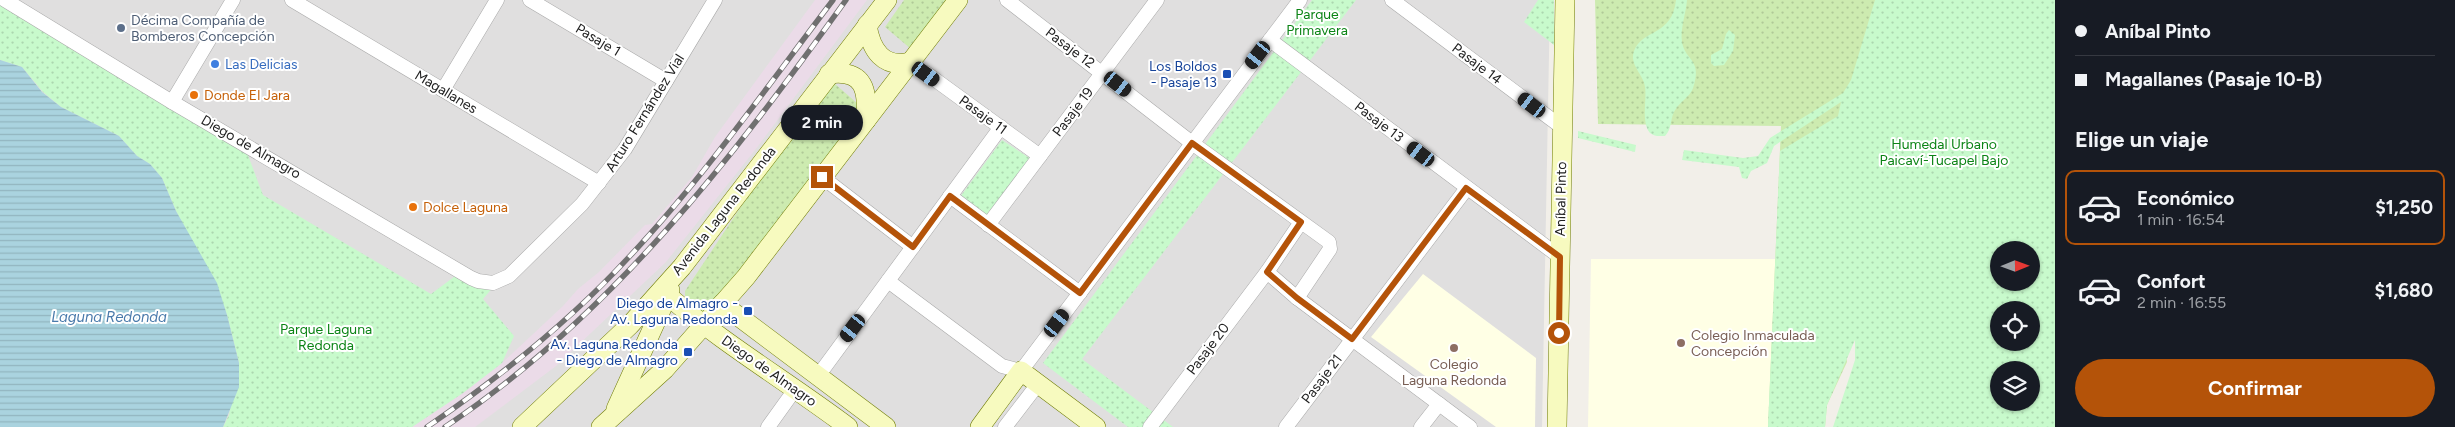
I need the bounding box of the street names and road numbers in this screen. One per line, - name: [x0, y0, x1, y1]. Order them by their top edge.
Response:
- street label: Pasaje 1: [572, 20, 624, 60]
- street label: Pasaje 12: [1042, 24, 1098, 72]
- street label: Pasaje 14: [1449, 40, 1506, 88]
- street label: Arturo Fernández Vial: [602, 51, 688, 175]
- street label: Magallanes: [412, 67, 480, 117]
- street label: Pasaje 19: [1049, 84, 1097, 140]
- street label: Pasaje 11: [956, 92, 1010, 138]
- street label: Pasaje 13: [1351, 98, 1407, 146]
- street label: Diego de Almagro: [198, 112, 304, 182]
- street label: Avenida Laguna Redonda: [668, 143, 780, 279]
- street label: Aníbal Pinto: [1552, 161, 1570, 237]
- street label: Pasaje 20: [1183, 320, 1233, 378]
- street label: Diego de Almagro: [718, 332, 820, 410]
- street label: Pasaje 21: [1298, 351, 1346, 407]

